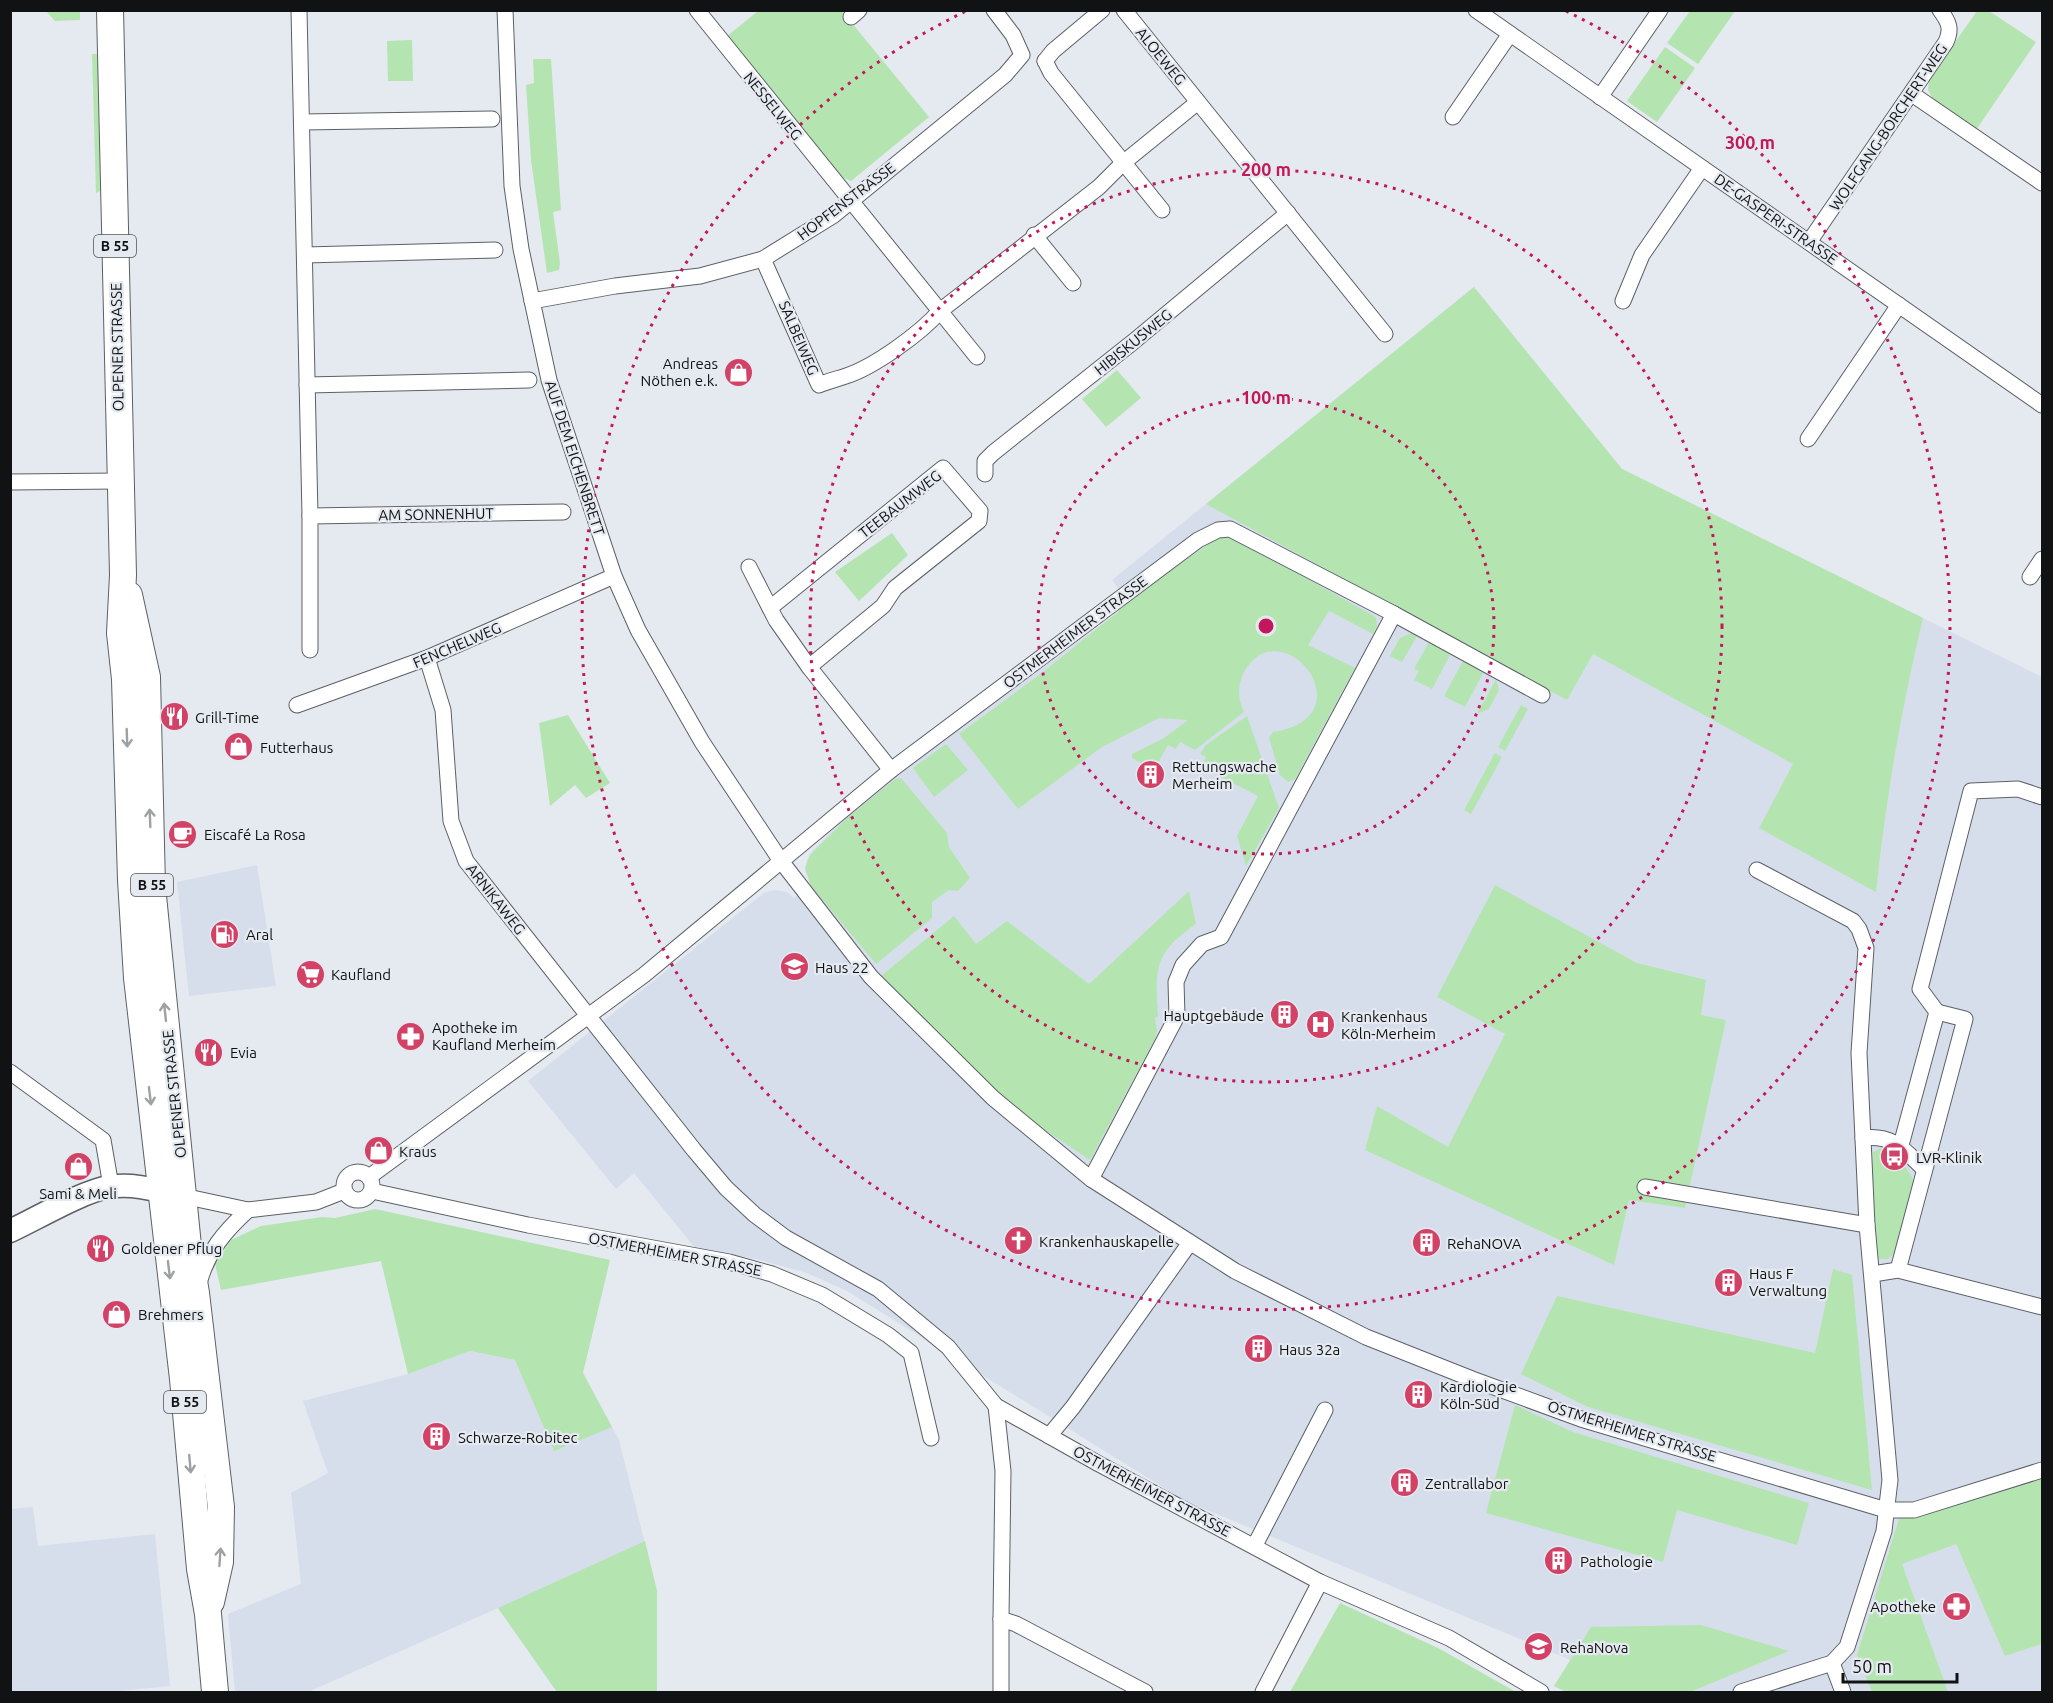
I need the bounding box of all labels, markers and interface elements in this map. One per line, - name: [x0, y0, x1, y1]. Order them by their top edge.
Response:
- street label: ALOEWEG: [1133, 24, 1189, 88]
- street label: WOLFGANG-BORCHERT-WEG: [1826, 40, 1950, 214]
- street label: NESSELWEG: [740, 69, 806, 143]
- text: 300 m: [1725, 132, 1775, 152]
- street label: HOPFENSTRASSE: [794, 159, 898, 243]
- text: 200 m: [1241, 159, 1291, 179]
- street label: DE-GASPERI-STRASSE: [1711, 170, 1841, 268]
- road number: B 55: [94, 235, 136, 257]
- street label: OLPENER STRASSE: [107, 283, 127, 411]
- street label: SALBEIWEG: [776, 298, 822, 378]
- street label: HIBISKUSWEG: [1091, 306, 1175, 378]
- place label: Andreas Nöthen e.k.: [641, 355, 718, 389]
- shop icon: Andreas Nöthen e.k.: [723, 356, 755, 388]
- street label: AUF DEM EICHENBRETT: [542, 378, 608, 538]
- text: 100 m: [1241, 387, 1291, 407]
- street label: TEEBAUMWEG: [855, 467, 945, 541]
- street label: AM SONNENHUT: [378, 504, 494, 524]
- street label: OSTMERHEIMER STRASSE: [1000, 572, 1150, 692]
- centre of rings: [1256, 616, 1276, 636]
- street label: FENCHELWEG: [410, 619, 504, 671]
- restaurant icon: Grill-Time: [158, 701, 190, 733]
- place label: Grill-Time: [195, 709, 259, 726]
- one-way arrow: [121, 727, 133, 747]
- shop icon: Futterhaus: [223, 731, 255, 763]
- place label: Futterhaus: [260, 739, 333, 756]
- place label: Rettungswache Merheim: [1172, 758, 1277, 792]
- building icon: Rettungswache Merheim: [1135, 759, 1167, 791]
- one-way arrow: [144, 809, 156, 829]
- cafe icon: Eiscafé La Rosa: [167, 818, 199, 850]
- place label: Eiscafé La Rosa: [204, 826, 306, 843]
- street label: ARNIKAWEG: [463, 860, 529, 938]
- road number: B 55: [131, 874, 173, 896]
- fuel station icon: Aral: [209, 918, 241, 950]
- place label: Aral: [246, 926, 273, 943]
- school or university icon: Haus 22: [778, 951, 810, 983]
- supermarket icon: Kaufland: [294, 958, 326, 990]
- place label: Haus 22: [815, 959, 869, 976]
- place label: Kaufland: [331, 966, 391, 983]
- building icon: Hauptgebäude: [1269, 999, 1301, 1031]
- one-way arrow: [159, 1003, 170, 1023]
- place label: Hauptgebäude: [1164, 1007, 1264, 1024]
- place label: Krankenhaus Köln-Merheim: [1341, 1008, 1436, 1042]
- hospital icon: Krankenhaus Köln-Merheim: [1304, 1009, 1336, 1041]
- place label: Apotheke im Kaufland Merheim: [432, 1019, 556, 1053]
- pharmacy icon: Apotheke im Kaufland Merheim: [395, 1020, 427, 1052]
- street label: OLPENER STRASSE: [159, 1029, 189, 1159]
- restaurant icon: Evia: [193, 1036, 225, 1068]
- place label: Evia: [230, 1044, 257, 1061]
- one-way arrow: [145, 1086, 156, 1105]
- shop icon: Kraus: [362, 1135, 394, 1167]
- bus stop icon: LVR-Klinik: [1879, 1141, 1911, 1173]
- place label: Kraus: [399, 1143, 437, 1160]
- place label: LVR-Klinik: [1916, 1149, 1982, 1166]
- shop icon: Sami & Meli: [62, 1150, 94, 1182]
- place label: Sami & Meli: [39, 1185, 117, 1202]
- church icon: Krankenhauskapelle: [1002, 1225, 1034, 1257]
- building icon: RehaNOVA: [1410, 1227, 1442, 1259]
- street label: OSTMERHEIMER STRASSE: [587, 1229, 763, 1279]
- restaurant icon: Goldener Pflug: [84, 1232, 116, 1264]
- place label: Krankenhauskapelle: [1039, 1233, 1174, 1250]
- place label: RehaNOVA: [1447, 1235, 1522, 1252]
- place label: Goldener Pflug: [121, 1240, 222, 1257]
- one-way arrow: [164, 1260, 175, 1279]
- place label: Haus F Verwaltung: [1749, 1265, 1827, 1299]
- building icon: Haus F Verwaltung: [1712, 1266, 1744, 1298]
- shop icon: Brehmers: [101, 1298, 133, 1330]
- place label: Brehmers: [138, 1306, 203, 1323]
- building icon: Haus 32a: [1242, 1333, 1274, 1365]
- place label: Haus 32a: [1279, 1341, 1340, 1358]
- place label: Kardiologie Köln-Süd: [1440, 1378, 1517, 1412]
- building icon: Kardiologie Köln-Süd: [1403, 1379, 1435, 1411]
- road number: B 55: [164, 1391, 206, 1413]
- street label: OSTMERHEIMER STRASSE: [1546, 1397, 1718, 1465]
- building icon: Schwarze-Robitec: [421, 1421, 453, 1453]
- place label: Schwarze-Robitec: [458, 1429, 577, 1446]
- street label: OSTMERHEIMER STRASSE: [1070, 1442, 1234, 1540]
- one-way arrow: [185, 1453, 196, 1473]
- building icon: Zentrallabor: [1388, 1467, 1420, 1499]
- place label: Zentrallabor: [1425, 1475, 1509, 1492]
- building icon: Pathologie: [1543, 1545, 1575, 1577]
- one-way arrow: [214, 1547, 225, 1567]
- place label: Pathologie: [1580, 1553, 1653, 1570]
- pharmacy icon: Apotheke: [1941, 1590, 1973, 1622]
- place label: Apotheke: [1870, 1598, 1936, 1615]
- school or university icon: RehaNova: [1523, 1631, 1555, 1663]
- place label: RehaNova: [1560, 1639, 1628, 1656]
- scale bar: [1843, 1646, 1957, 1684]
- text: 50 m: [1852, 1656, 1892, 1676]

